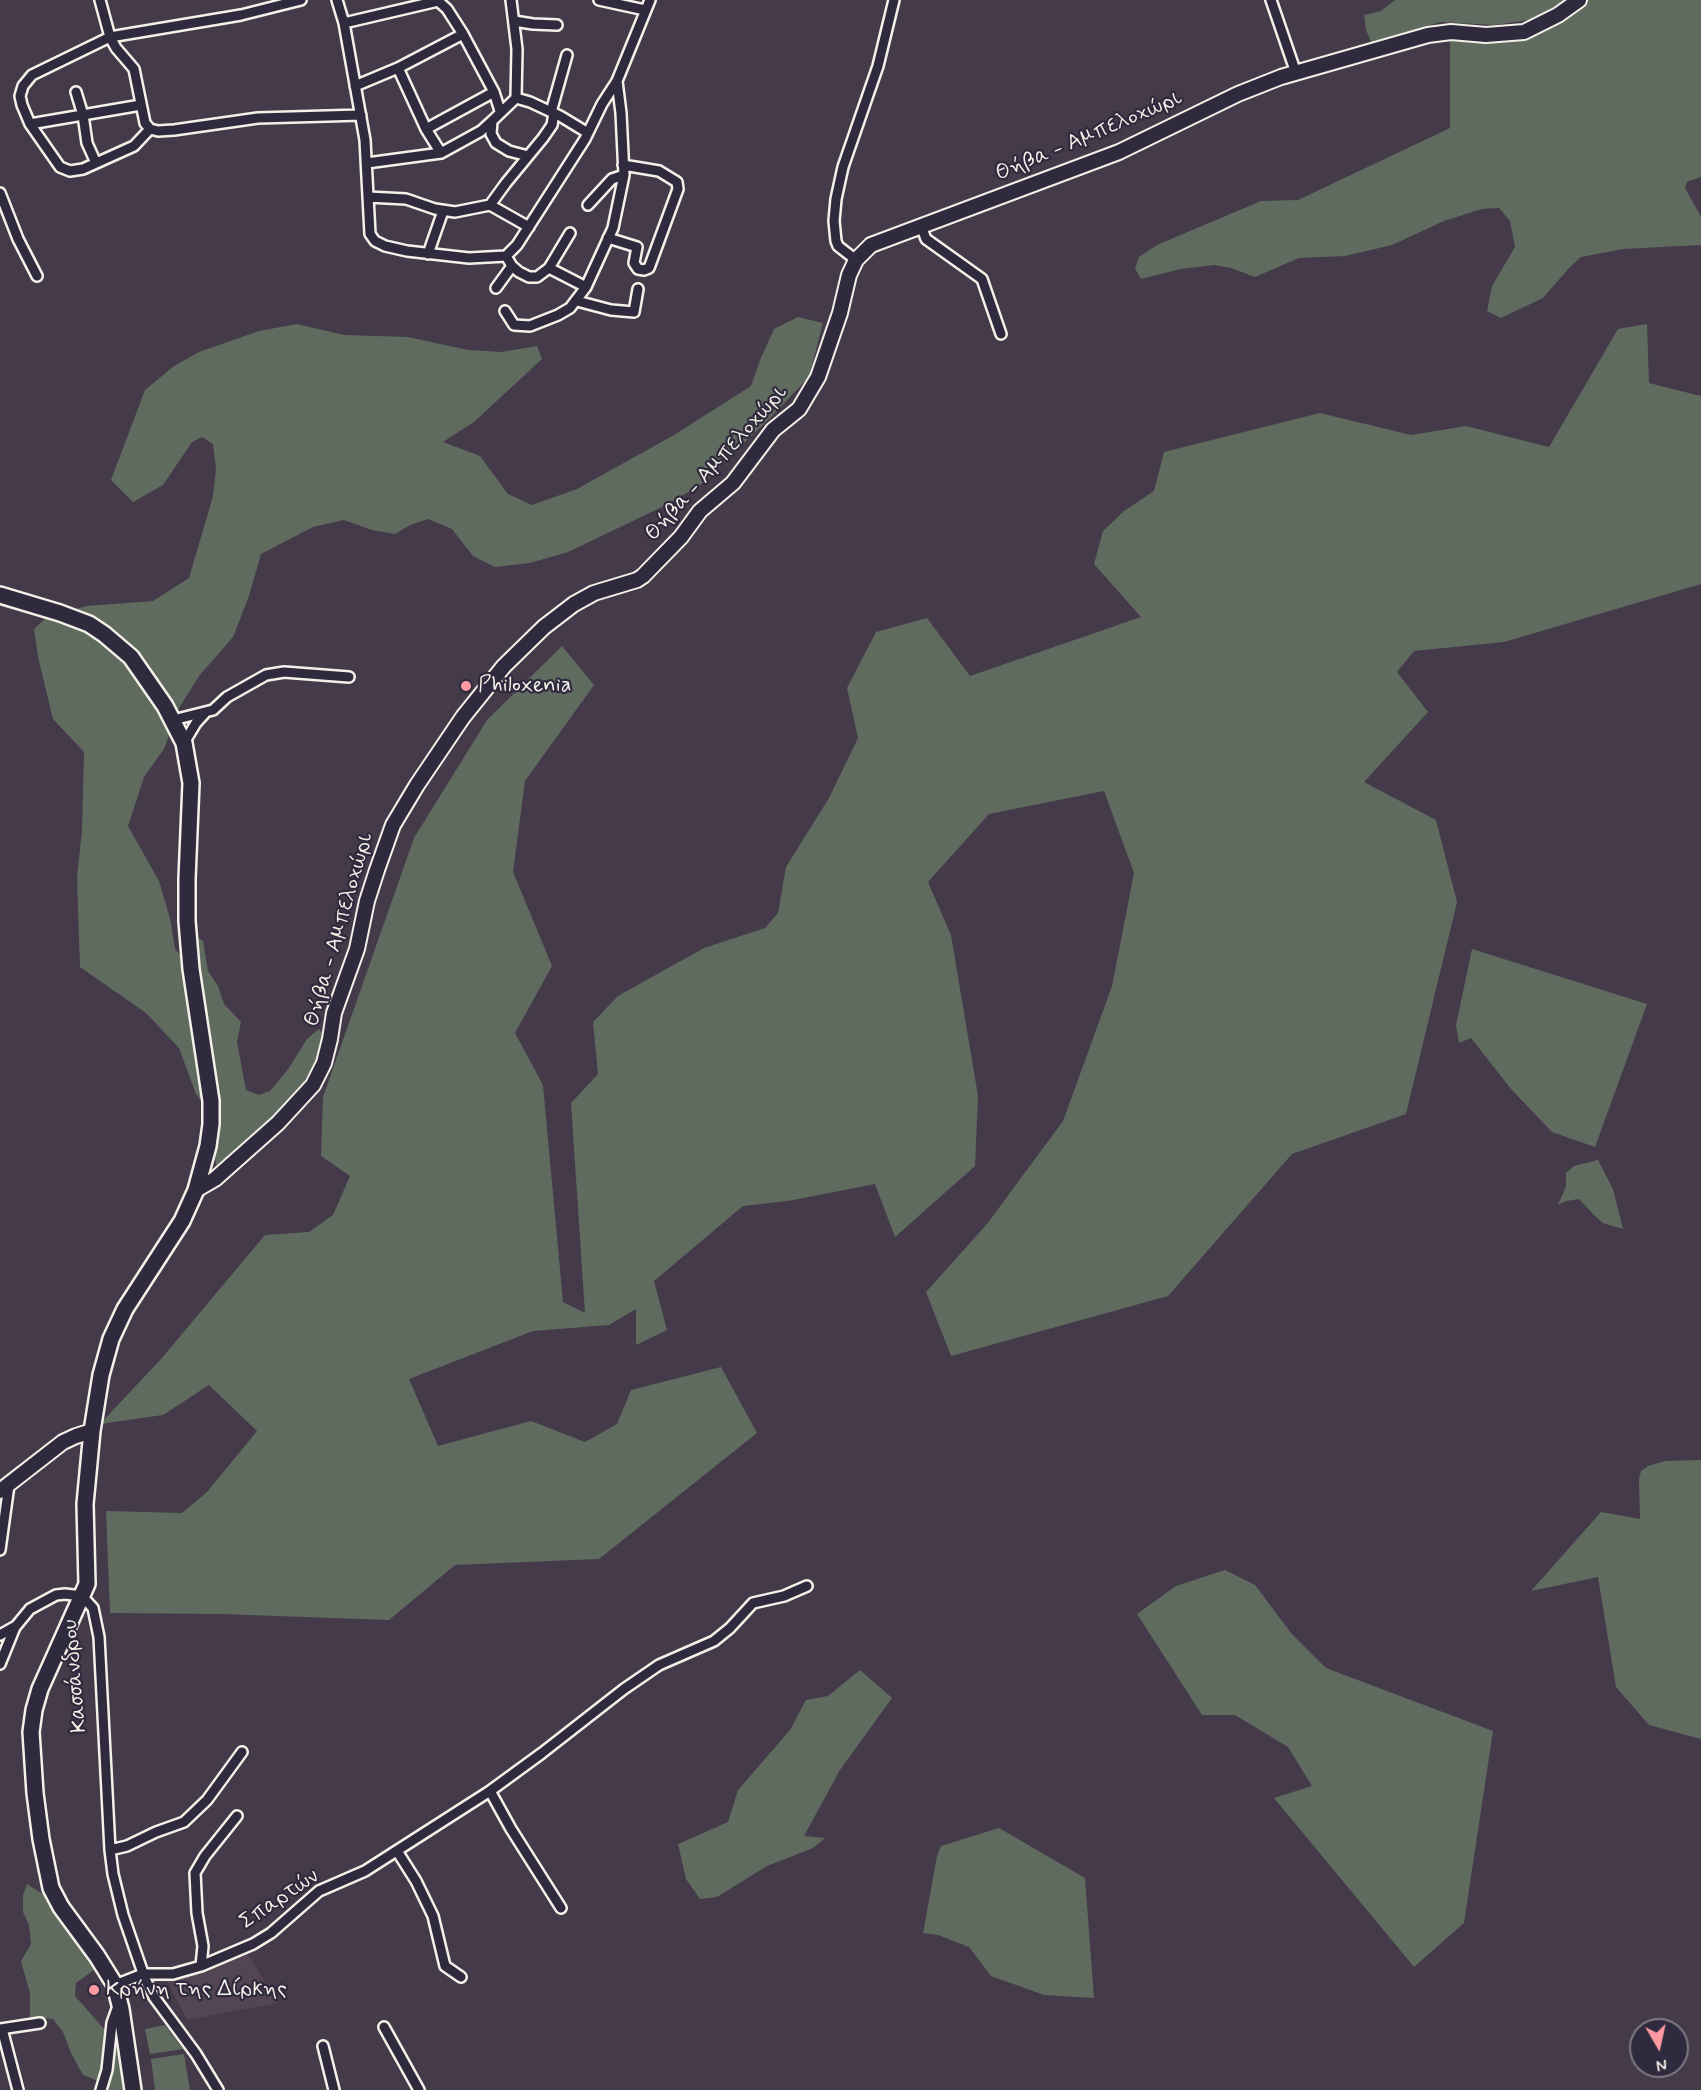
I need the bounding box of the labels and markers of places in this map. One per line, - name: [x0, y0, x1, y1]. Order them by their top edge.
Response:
- place label: Philoxenia: [478, 673, 571, 699]
- marker: Philoxenia: [459, 679, 473, 693]
- place label: Κρήνη της Δίρκης: [106, 1977, 287, 2003]
- marker: Κρήνη της Δίρκης: [87, 1983, 101, 1997]

